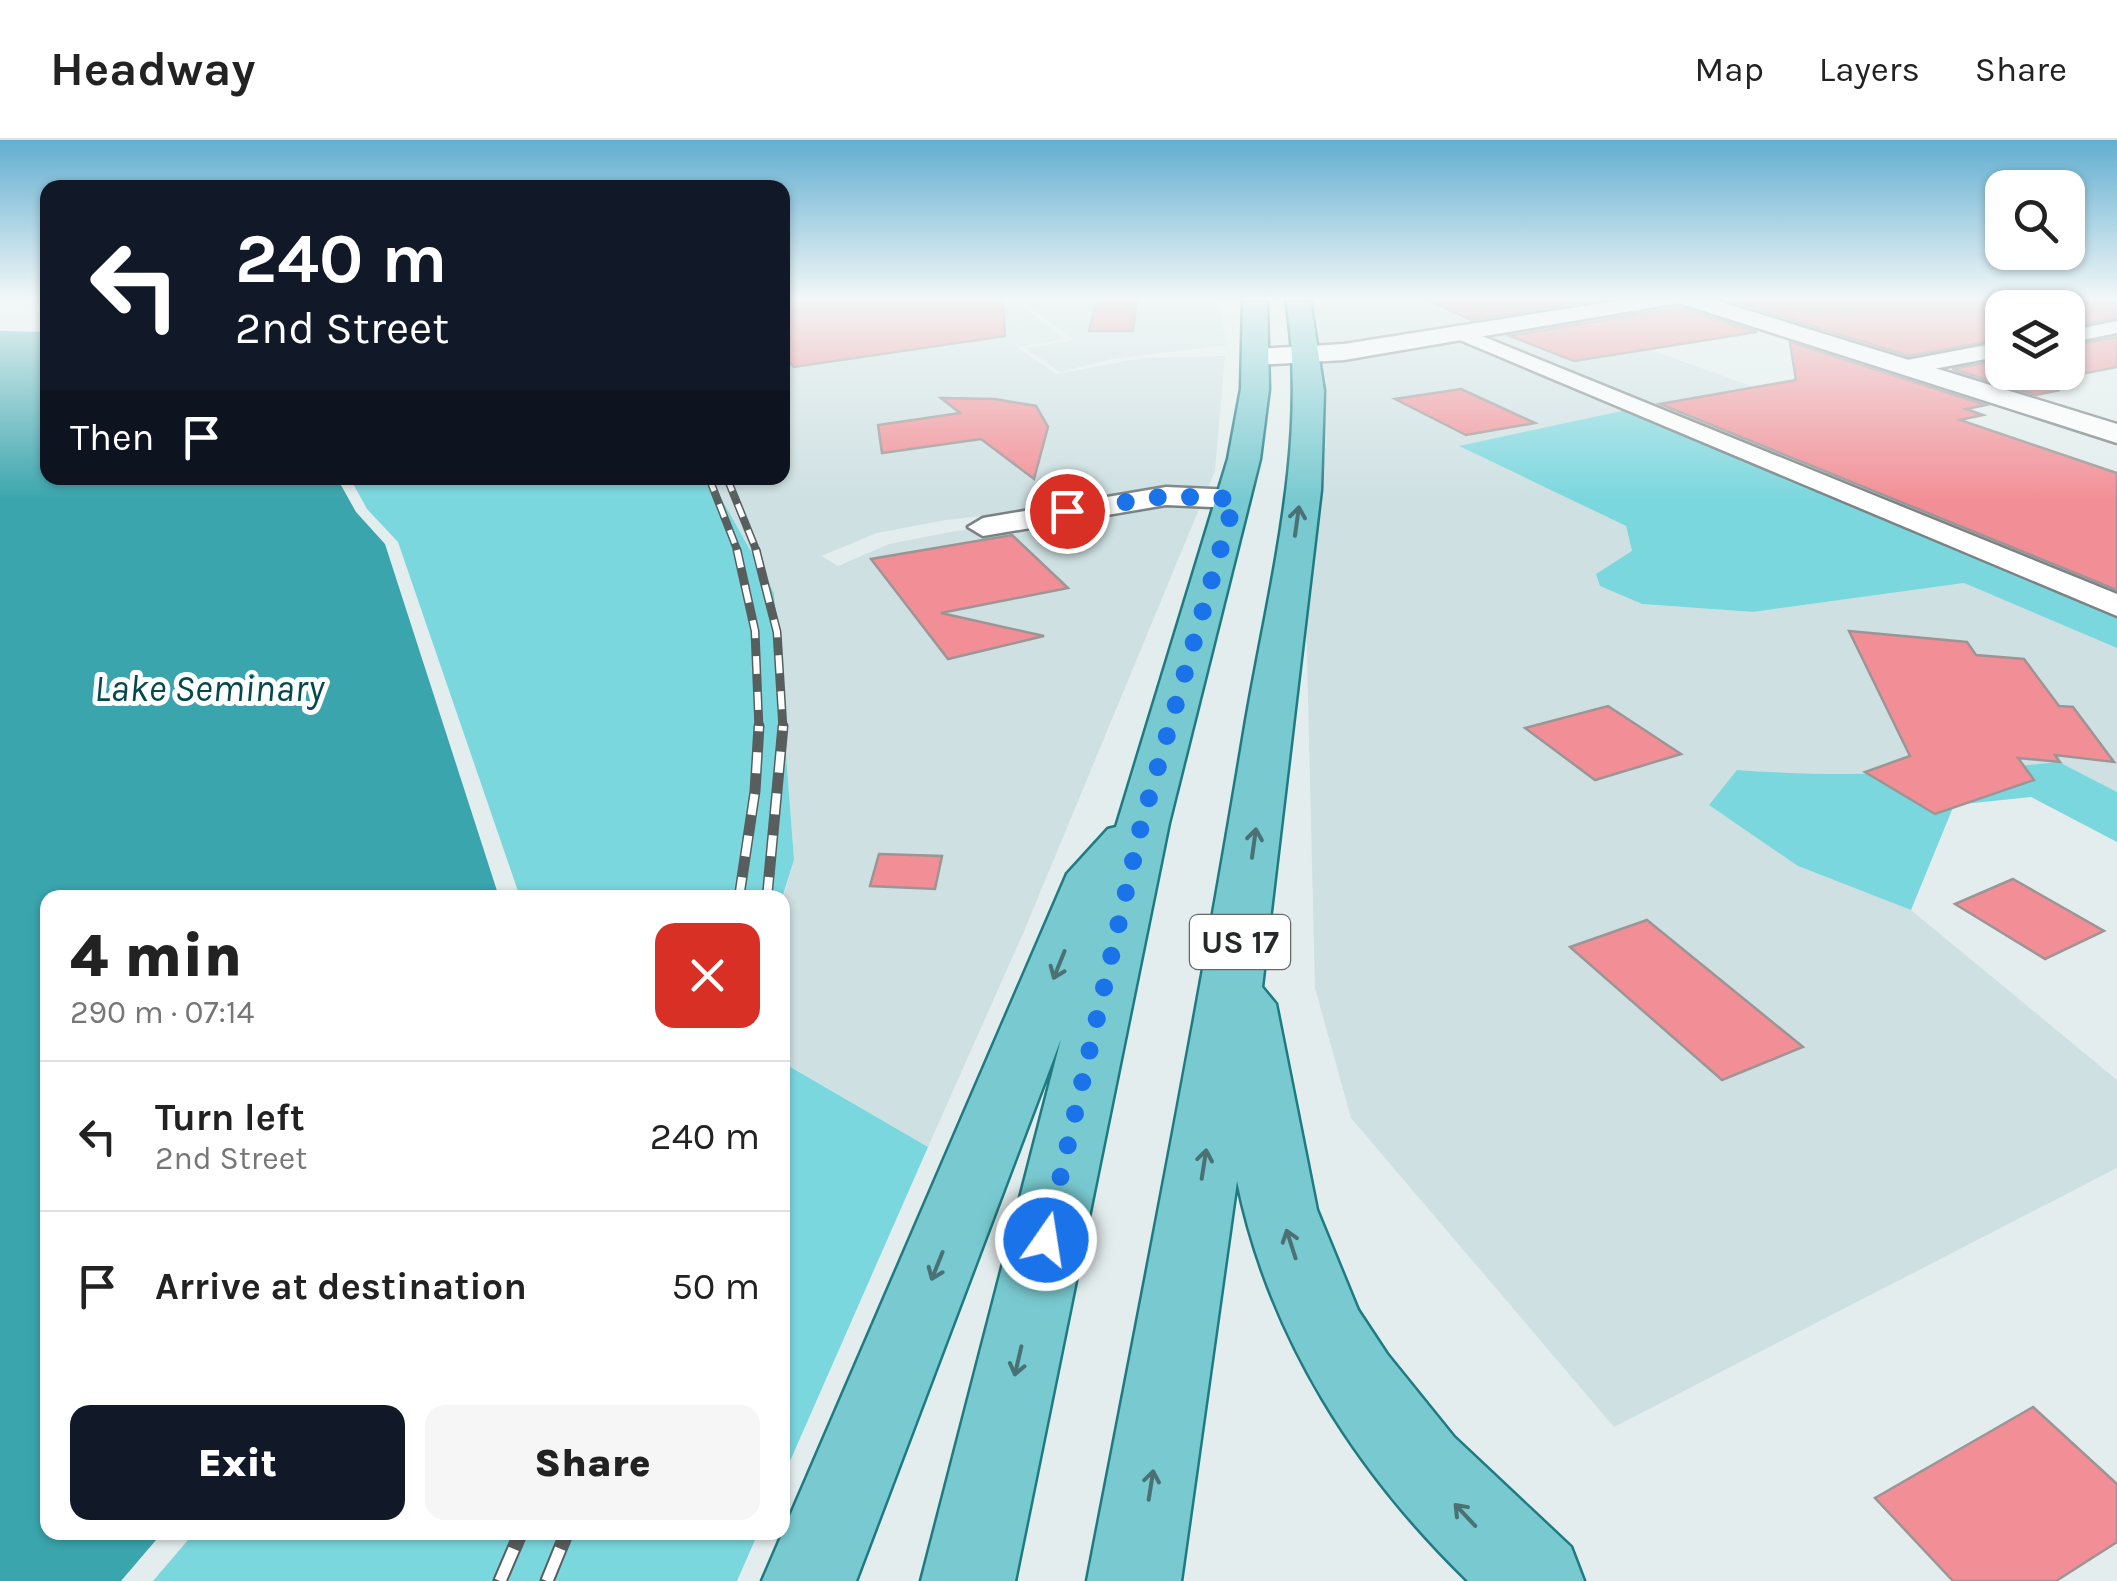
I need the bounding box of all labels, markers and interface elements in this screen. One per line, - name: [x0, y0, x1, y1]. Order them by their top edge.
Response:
- text: Headway: [50, 41, 256, 97]
- text: Map: [1694, 49, 1764, 90]
- text: Layers: [1819, 49, 1920, 90]
- text: Share: [1975, 49, 2067, 90]
- map controls: [1985, 170, 2085, 390]
- button: search: [1985, 170, 2085, 270]
- text: 240 m: [235, 218, 447, 300]
- icon: left: [70, 220, 200, 350]
- button: layers: [1985, 290, 2085, 390]
- text: 2nd Street: [235, 302, 449, 354]
- icon: arrive: [174, 410, 229, 465]
- text: Then: [70, 415, 154, 460]
- pin: [1025, 469, 1110, 554]
- icon: arrive: [1040, 484, 1095, 539]
- one-way arrow: [1288, 505, 1306, 538]
- water label: Lake Seminary: [94, 666, 325, 711]
- one-way arrow: [1245, 827, 1263, 860]
- road number: US 17: [1190, 915, 1290, 969]
- text: 4 min: [70, 921, 242, 991]
- button: close: [655, 923, 760, 1028]
- one-way arrow: [1049, 949, 1067, 979]
- text: 290 m · 07:14: [70, 994, 254, 1031]
- text: Turn left: [155, 1095, 305, 1140]
- icon: left: [70, 1109, 125, 1164]
- text: 240 m: [650, 1114, 760, 1159]
- text: 2nd Street: [155, 1140, 307, 1177]
- one-way arrow: [1195, 1149, 1214, 1181]
- position arrow: [994, 1188, 1098, 1292]
- one-way arrow: [1280, 1229, 1298, 1261]
- one-way arrow: [927, 1250, 945, 1281]
- icon: arrive: [70, 1259, 125, 1314]
- text: Arrive at destination: [155, 1264, 527, 1309]
- text: 50 m: [671, 1264, 760, 1309]
- one-way arrow: [1008, 1344, 1026, 1376]
- button: Exit: [70, 1405, 405, 1520]
- button: Share: [425, 1405, 760, 1520]
- one-way arrow: [1142, 1469, 1160, 1502]
- one-way arrow: [1453, 1504, 1477, 1528]

